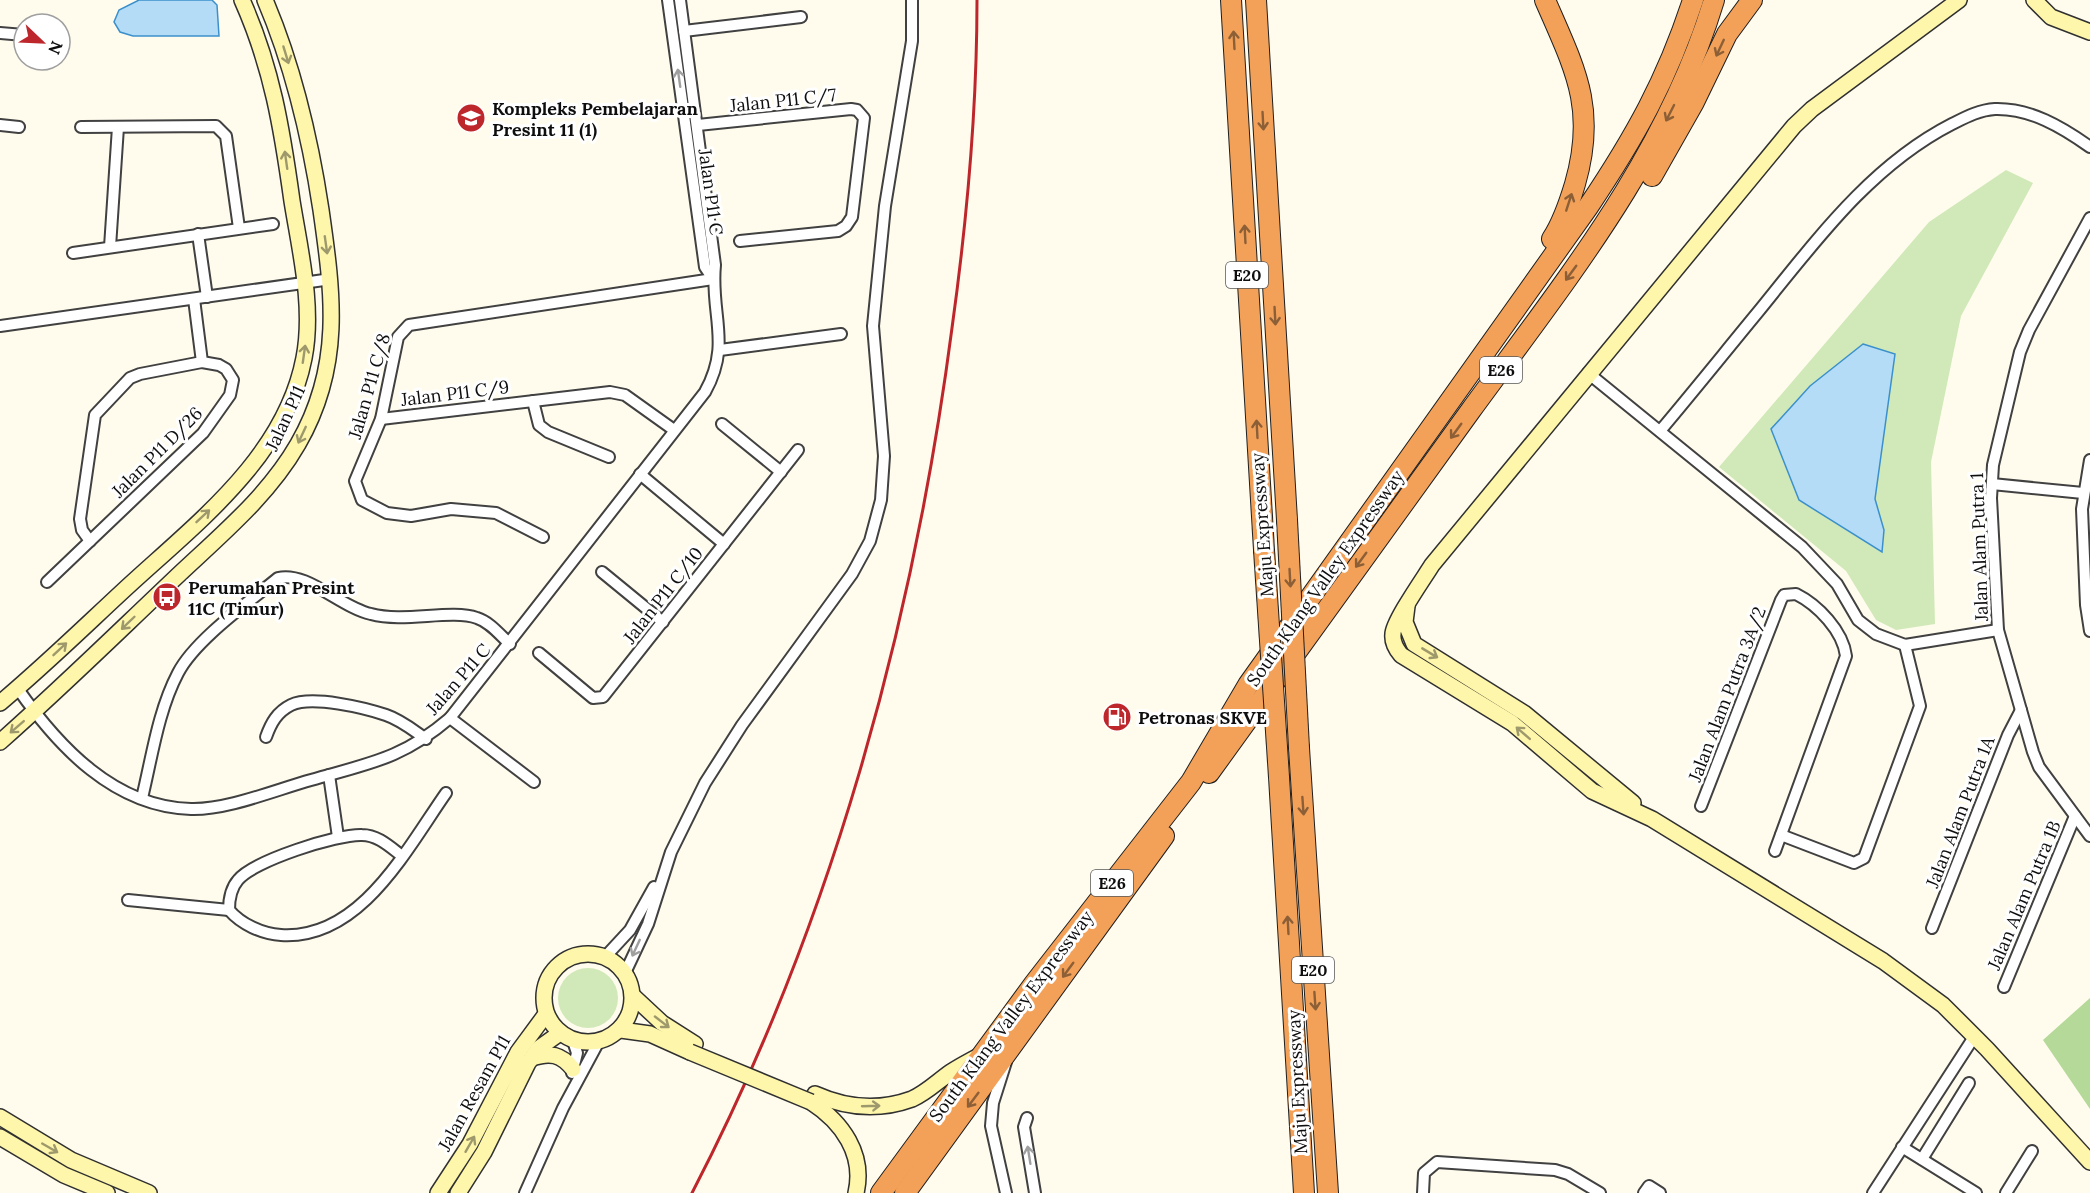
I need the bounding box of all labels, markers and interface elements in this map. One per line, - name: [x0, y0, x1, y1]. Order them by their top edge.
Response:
- north arrow: [12, 12, 72, 72]
- one-way arrow: [1228, 30, 1239, 50]
- text: N: [44, 38, 67, 57]
- one-way arrow: [1714, 39, 1726, 57]
- one-way arrow: [281, 45, 292, 64]
- one-way arrow: [673, 68, 684, 88]
- street label: Jalan P11 C/7: [728, 83, 837, 117]
- place label: Kompleks Pembelajaran Presint 11 (1): [492, 97, 699, 141]
- school or university icon: Kompleks Pembelajaran Presint 11 (1): [455, 102, 487, 134]
- one-way arrow: [1664, 104, 1676, 122]
- one-way arrow: [1258, 111, 1269, 131]
- street label: Jalan P11 C: [693, 146, 728, 237]
- one-way arrow: [281, 151, 292, 171]
- one-way arrow: [1564, 193, 1575, 212]
- one-way arrow: [1239, 225, 1250, 245]
- one-way arrow: [320, 235, 331, 254]
- road number: E20: [1226, 262, 1268, 288]
- one-way arrow: [1565, 265, 1577, 281]
- one-way arrow: [1269, 305, 1280, 325]
- street label: Jalan P11 C/8: [343, 331, 395, 442]
- one-way arrow: [299, 344, 310, 364]
- road number: E26: [1480, 357, 1522, 383]
- street label: Jalan P11 C/9: [398, 375, 511, 411]
- street label: Jalan P11: [259, 382, 310, 455]
- street label: Jalan P11 D/26: [106, 402, 207, 503]
- one-way arrow: [1251, 420, 1262, 440]
- one-way arrow: [1450, 422, 1462, 438]
- one-way arrow: [296, 425, 308, 443]
- street label: Maju Expressway: [1245, 452, 1279, 598]
- street label: South Klang Valley Expressway: [1241, 465, 1409, 691]
- street label: Jalan Alam Putra 1: [1965, 472, 1993, 623]
- one-way arrow: [195, 509, 210, 523]
- street label: Jalan P11 C/10: [617, 542, 708, 649]
- one-way arrow: [1355, 552, 1367, 568]
- one-way arrow: [1284, 568, 1295, 588]
- place label: Perumahan Presint 11C (Timur): [188, 576, 355, 620]
- bus stop icon: Perumahan Presint 11C (Timur): [151, 581, 183, 613]
- street label: Jalan Alam Putra 3A/2: [1683, 603, 1771, 786]
- one-way arrow: [120, 616, 135, 630]
- street label: Jalan P11 C: [420, 638, 495, 720]
- one-way arrow: [53, 642, 68, 656]
- one-way arrow: [1421, 648, 1438, 660]
- fuel station icon: Petronas SKVE: [1101, 701, 1133, 733]
- place label: Petronas SKVE: [1138, 706, 1267, 729]
- one-way arrow: [10, 720, 25, 734]
- one-way arrow: [1516, 726, 1531, 740]
- street label: Jalan Alam Putra 1A: [1920, 732, 2000, 892]
- one-way arrow: [1297, 796, 1308, 816]
- street label: Jalan Alam Putra 1B: [1982, 817, 2066, 974]
- road number: E26: [1091, 870, 1133, 896]
- street label: South Klang Valley Expressway: [924, 905, 1098, 1126]
- one-way arrow: [1282, 916, 1293, 935]
- one-way arrow: [630, 939, 642, 957]
- road number: E20: [1292, 957, 1334, 983]
- one-way arrow: [1062, 962, 1074, 978]
- one-way arrow: [1310, 990, 1321, 1010]
- street label: Maju Expressway: [1282, 1009, 1312, 1155]
- one-way arrow: [654, 1016, 670, 1029]
- street label: Jalan Resam P11: [432, 1031, 515, 1156]
- one-way arrow: [966, 1092, 979, 1108]
- one-way arrow: [861, 1100, 881, 1112]
- one-way arrow: [464, 1136, 476, 1153]
- one-way arrow: [41, 1142, 58, 1154]
- one-way arrow: [1023, 1146, 1034, 1166]

